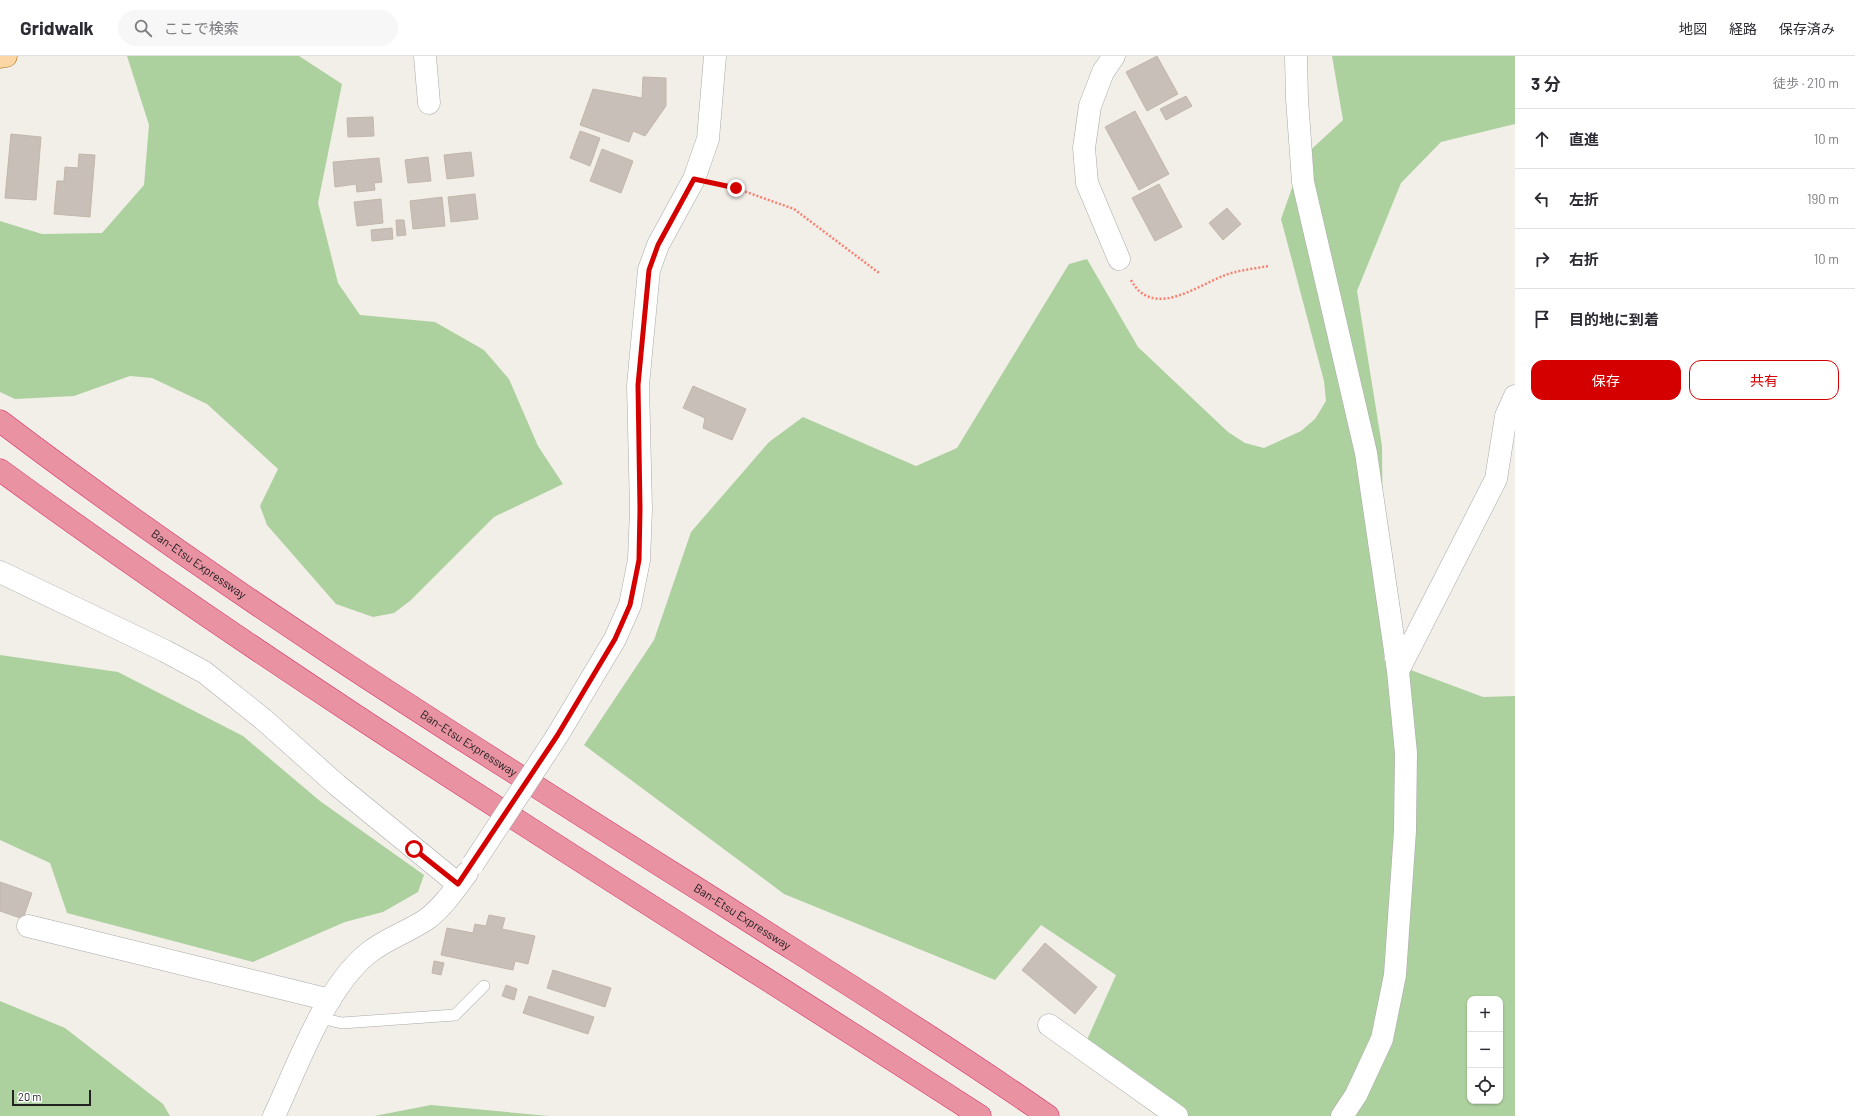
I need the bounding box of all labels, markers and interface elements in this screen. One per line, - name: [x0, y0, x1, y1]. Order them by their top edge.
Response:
- search box: [118, 10, 398, 46]
- text: Gridwalk: [20, 16, 94, 39]
- icon: search: [132, 17, 154, 39]
- text: ここで検索: [164, 19, 239, 37]
- text: 地図: [1679, 20, 1707, 37]
- text: 経路: [1729, 20, 1757, 37]
- text: 保存済み: [1779, 20, 1835, 37]
- text: 3 分: [1531, 73, 1561, 93]
- text: 徒歩 · 210 m: [1773, 75, 1839, 91]
- icon: ahead: [1531, 128, 1553, 150]
- text: 直進: [1569, 130, 1599, 148]
- text: 10 m: [1814, 131, 1839, 147]
- route end: [727, 179, 745, 197]
- icon: left: [1531, 188, 1553, 210]
- text: 左折: [1569, 190, 1599, 208]
- text: 190 m: [1807, 191, 1839, 207]
- icon: right: [1531, 248, 1553, 270]
- text: 右折: [1569, 250, 1599, 268]
- text: 10 m: [1814, 251, 1839, 267]
- icon: arrive: [1531, 308, 1553, 330]
- text: 目的地に到着: [1569, 310, 1659, 328]
- button: 保存: [1531, 360, 1681, 400]
- button: 共有: [1689, 360, 1839, 400]
- street label: Ban-Etsu Expressway: [149, 526, 250, 602]
- street label: Ban-Etsu Expressway: [418, 706, 521, 779]
- route start: [405, 840, 423, 858]
- street label: Ban-Etsu Expressway: [692, 880, 794, 952]
- map controls: [1467, 996, 1503, 1104]
- button: +: [1467, 996, 1503, 1032]
- button: −: [1467, 1032, 1503, 1068]
- button: locate: [1467, 1068, 1503, 1104]
- scale bar: [12, 1088, 91, 1107]
- text: 20 m: [18, 1090, 41, 1103]

